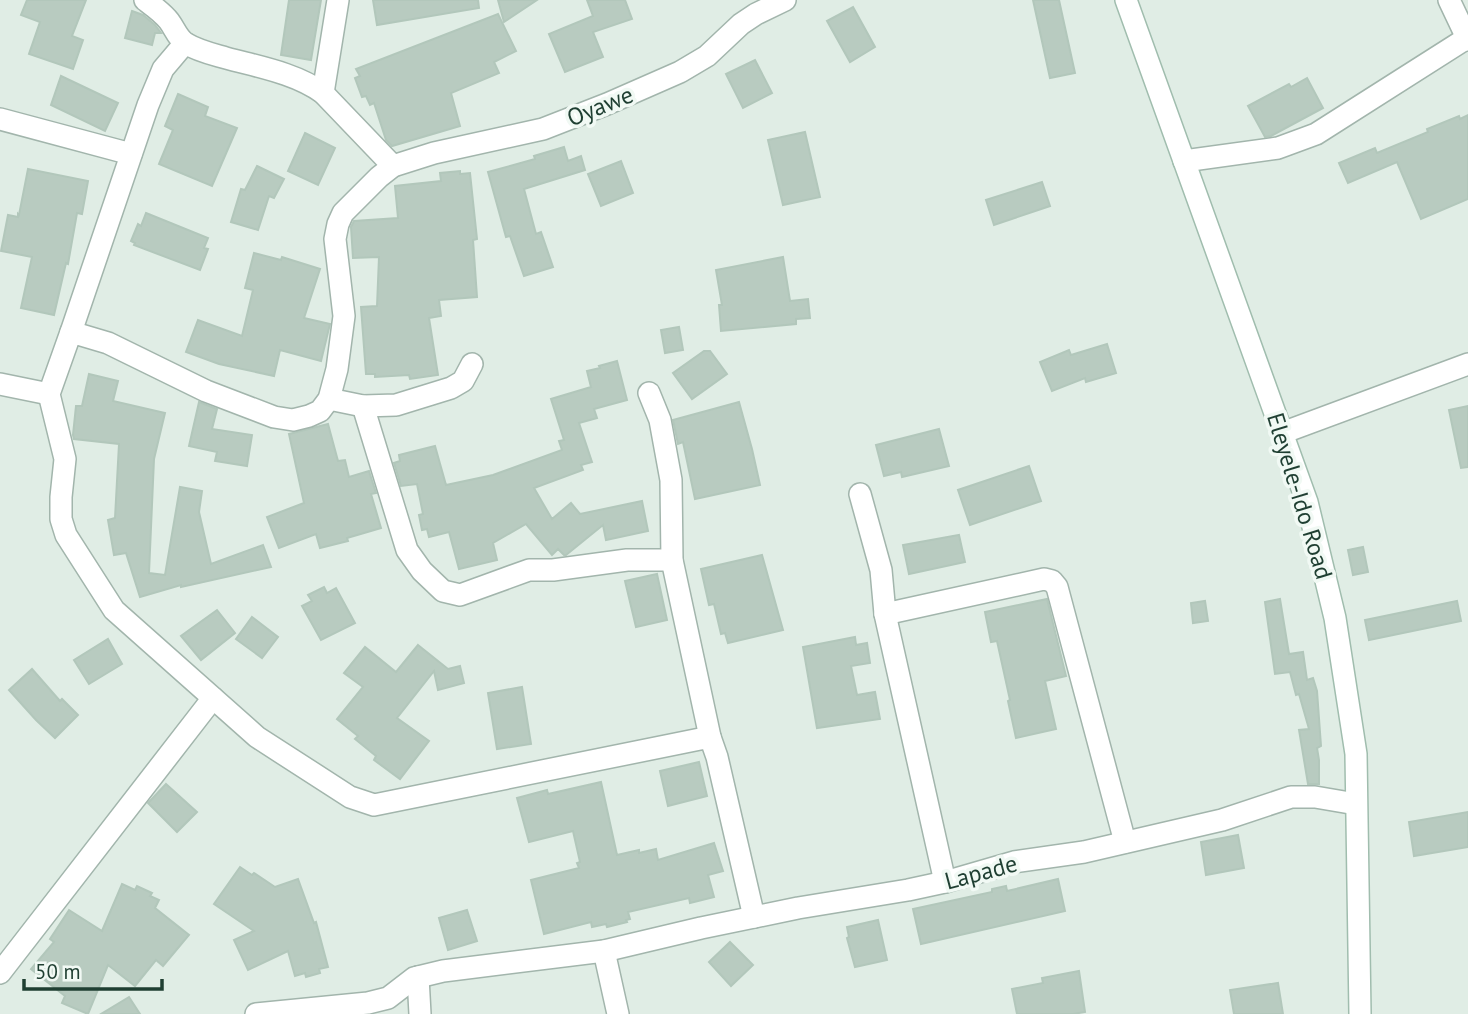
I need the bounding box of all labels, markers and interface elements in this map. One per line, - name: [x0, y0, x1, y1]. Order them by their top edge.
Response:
- street label: Oyawe: [562, 79, 638, 133]
- street label: Eleyele-Ido Road: [1260, 409, 1340, 583]
- street label: Lapade: [941, 847, 1021, 897]
- scale bar: [24, 948, 163, 992]
- text: 50 m: [35, 958, 81, 985]

